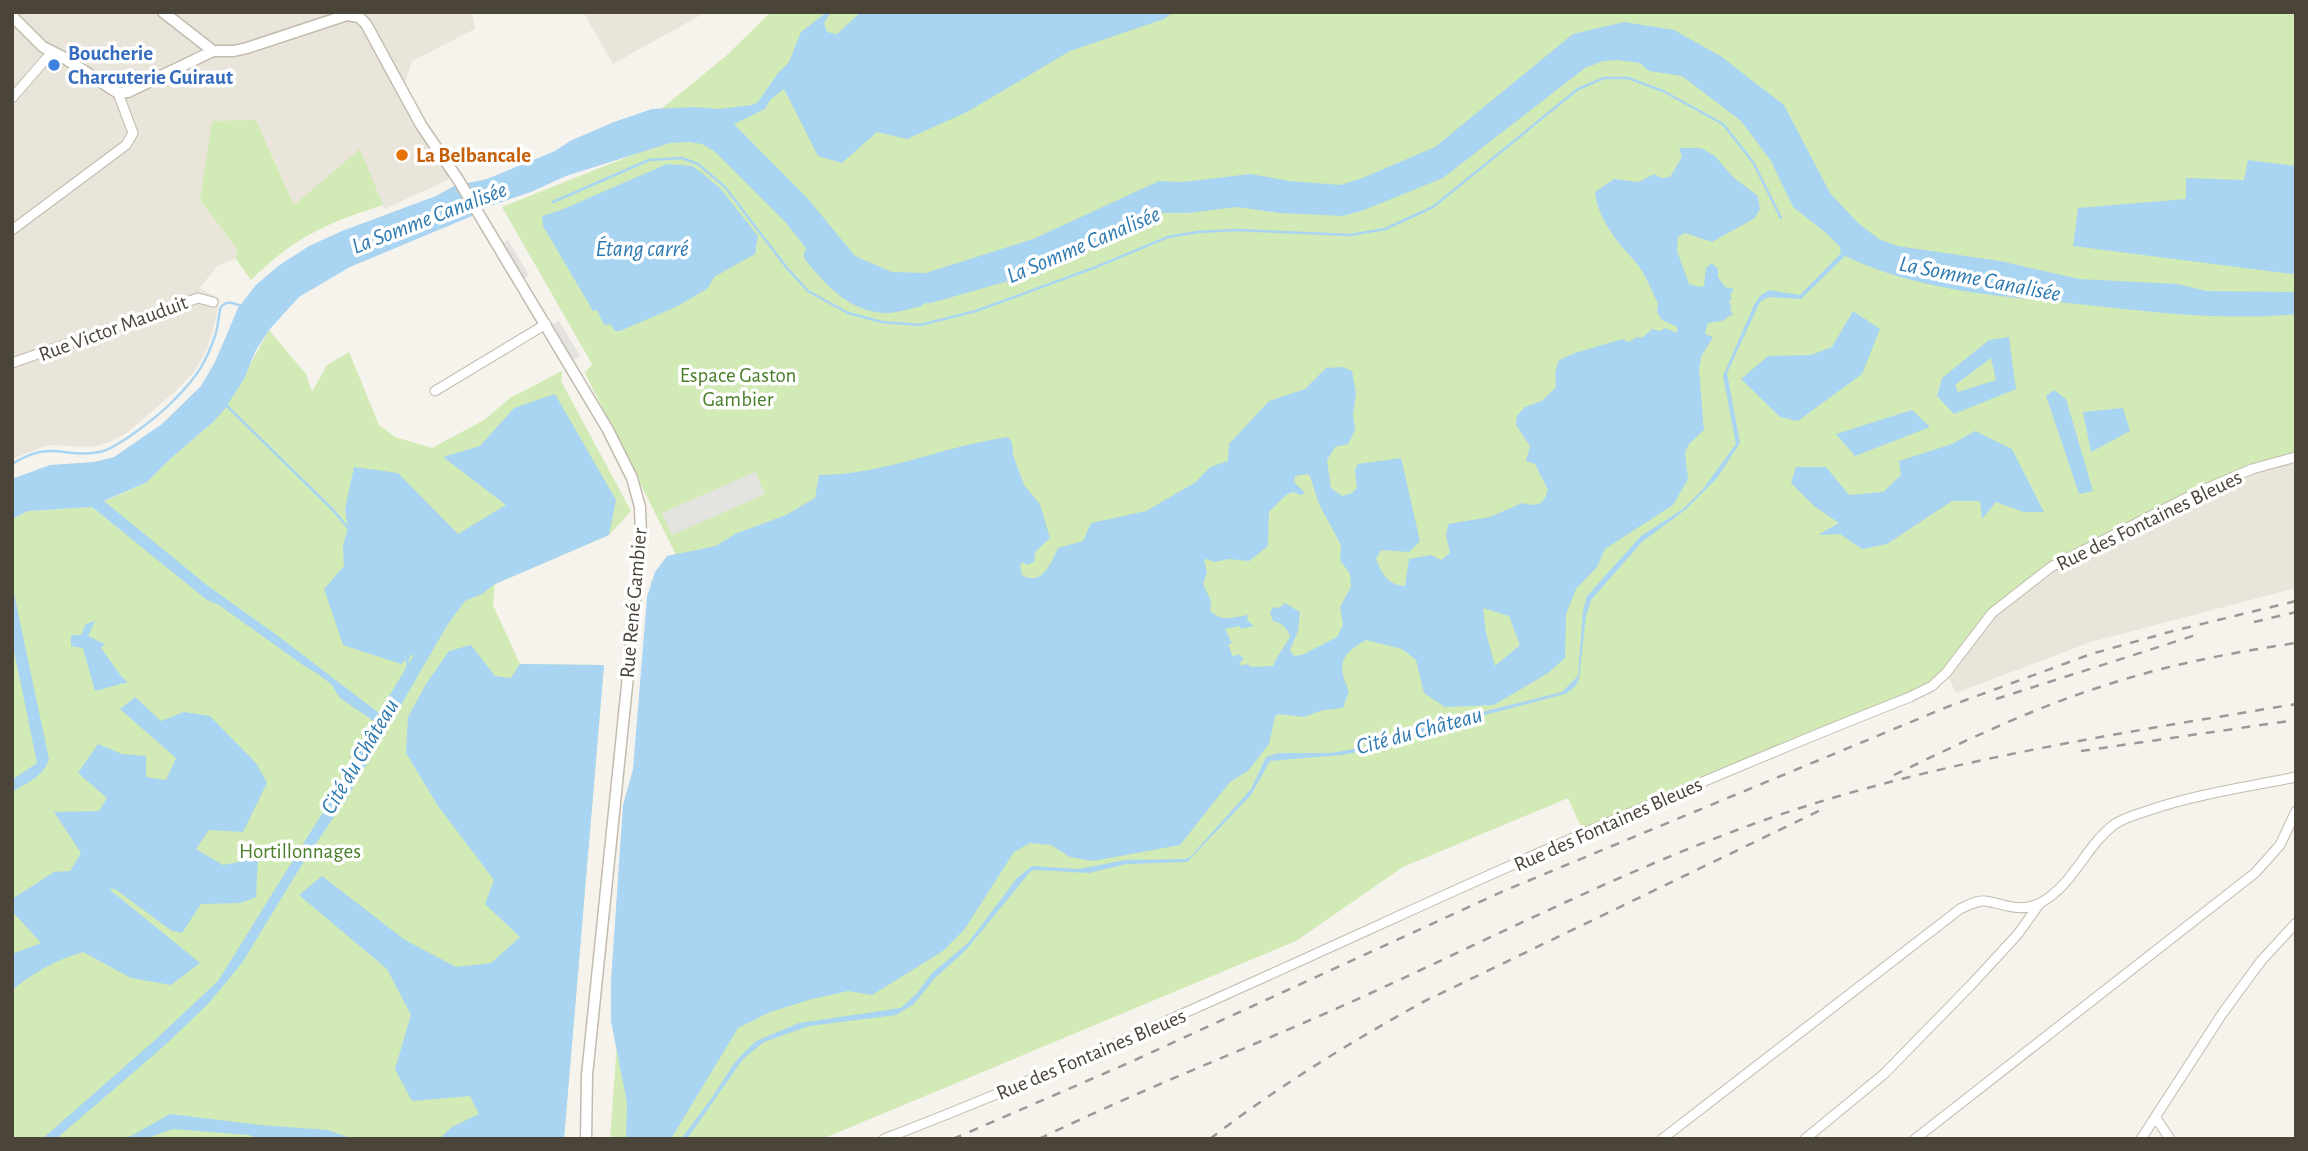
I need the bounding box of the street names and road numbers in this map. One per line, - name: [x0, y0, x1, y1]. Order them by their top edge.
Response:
- street label: Rue Victor Mauduit: [36, 292, 191, 365]
- street label: Rue des Fontaines Bleues: [2053, 466, 2245, 575]
- street label: Rue René Gambier: [616, 527, 651, 679]
- street label: Rue des Fontaines Bleues: [1511, 773, 1706, 875]
- street label: Rue des Fontaines Bleues: [993, 1005, 1189, 1104]

